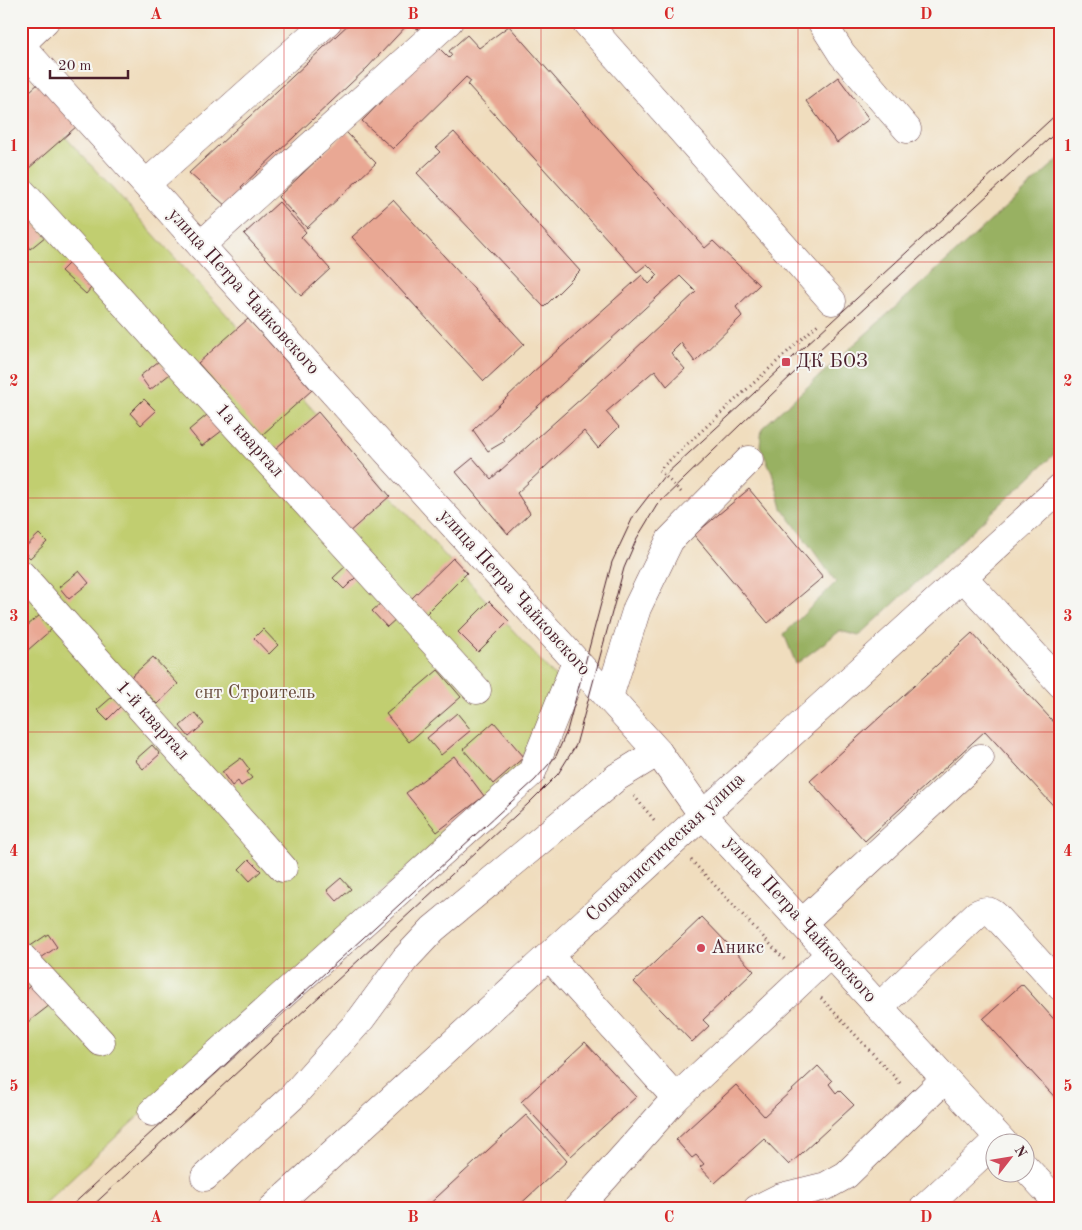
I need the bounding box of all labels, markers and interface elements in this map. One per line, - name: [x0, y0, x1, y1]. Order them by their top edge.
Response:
- text: A: [150, 7, 162, 23]
- text: B: [407, 7, 419, 23]
- text: C: [664, 7, 674, 23]
- text: D: [920, 7, 932, 23]
- scale bar: [50, 48, 128, 80]
- text: 20 m: [58, 59, 92, 74]
- text: 1: [9, 139, 19, 155]
- text: 1: [1063, 139, 1073, 155]
- street label: улица Петра Чайковского: [163, 205, 323, 379]
- place label: ДК БОЗ: [796, 353, 868, 372]
- marker: ДК БОЗ: [780, 356, 792, 368]
- text: 2: [9, 374, 19, 390]
- text: 2: [1063, 374, 1073, 390]
- street label: 1а квартал: [211, 401, 287, 481]
- street label: улица Петра Чайковского: [434, 506, 594, 680]
- text: 3: [9, 609, 19, 625]
- text: 3: [1063, 609, 1073, 625]
- street label: 1-й квартал: [112, 678, 192, 764]
- park label: снт Строитель: [195, 684, 315, 703]
- street label: Социалистическая улица: [583, 769, 749, 926]
- street label: улица Петра Чайковского: [720, 833, 880, 1007]
- text: 4: [9, 844, 19, 860]
- text: 4: [1063, 844, 1073, 860]
- place label: Аникс: [711, 939, 764, 958]
- marker: Аникс: [695, 942, 707, 954]
- text: 5: [9, 1079, 19, 1095]
- text: 5: [1063, 1079, 1073, 1095]
- north arrow: [984, 1132, 1034, 1182]
- text: N: [1012, 1144, 1029, 1160]
- text: A: [150, 1210, 162, 1226]
- text: B: [407, 1210, 419, 1226]
- text: C: [664, 1210, 674, 1226]
- text: D: [920, 1210, 932, 1226]

